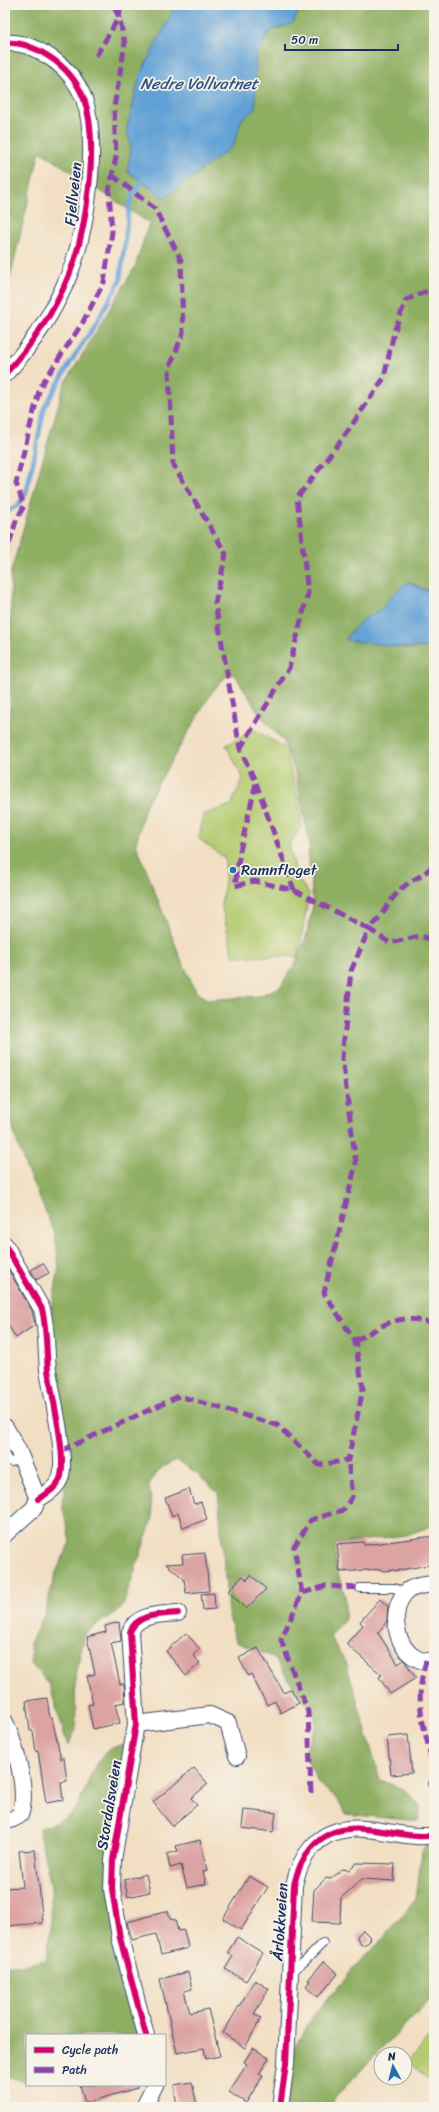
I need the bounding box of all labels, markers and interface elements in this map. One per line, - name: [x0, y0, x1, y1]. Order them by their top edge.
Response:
- scale bar: [285, 26, 398, 52]
- text: 50 m: [291, 29, 318, 51]
- water label: Nedre Vollvatnet: [140, 69, 260, 98]
- street label: Fjellveien: [57, 161, 89, 227]
- place label: Ramnfloget: [241, 857, 317, 883]
- marker: Ramnfloget: [228, 865, 238, 875]
- street label: Stordalsveien: [89, 1758, 129, 1852]
- street label: Årlokkveien: [264, 1882, 296, 1963]
- legend: [26, 2034, 166, 2086]
- text: Cycle path: [62, 2039, 118, 2061]
- north arrow: [373, 2046, 413, 2086]
- text: N: [386, 2047, 397, 2067]
- text: Path: [62, 2059, 87, 2081]

